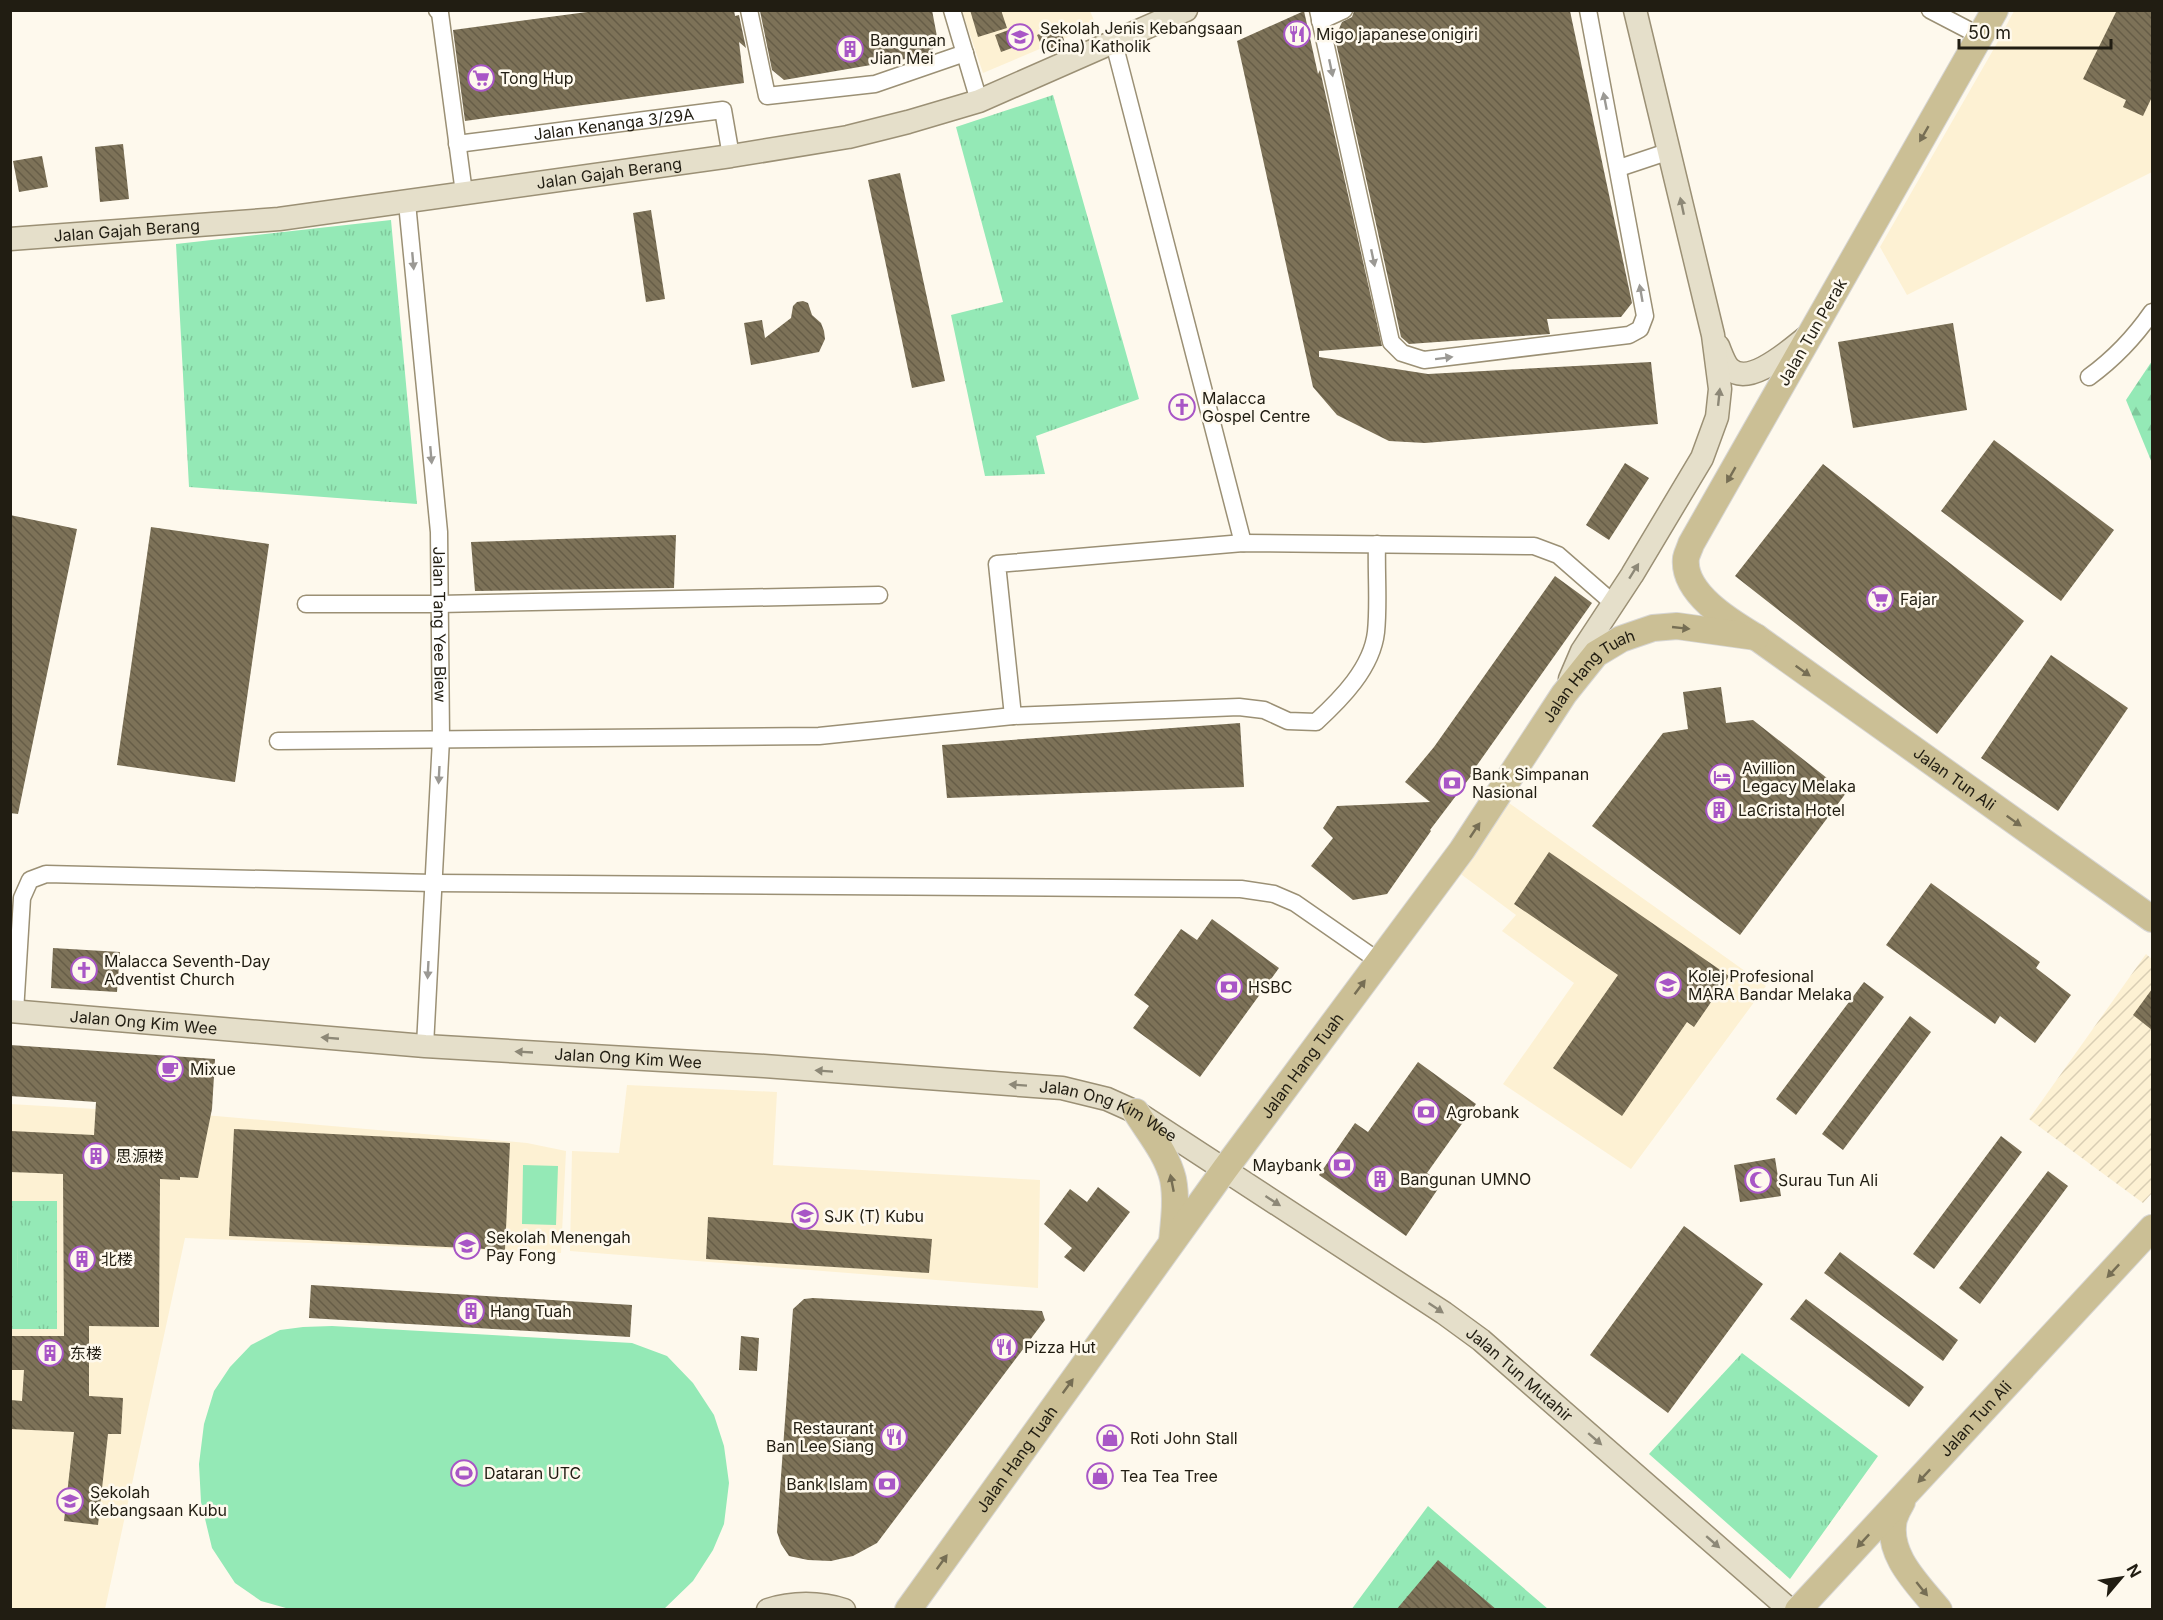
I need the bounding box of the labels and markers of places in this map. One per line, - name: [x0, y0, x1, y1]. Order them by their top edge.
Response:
- place label: Sekolah Jenis Kebangsaan (Cina) Katholik: [1040, 18, 1243, 56]
- restaurant icon: Migo japanese onigiri: [1282, 19, 1312, 49]
- school or university icon: Sekolah Jenis Kebangsaan (Cina) Katholik: [1005, 22, 1035, 52]
- place label: Migo japanese onigiri: [1316, 24, 1478, 44]
- place label: Bangunan Jian Mei: [870, 30, 946, 68]
- building icon: Bangunan Jian Mei: [835, 34, 865, 64]
- supermarket icon: Tong Hup: [466, 63, 496, 93]
- place label: Tong Hup: [500, 68, 574, 88]
- place label: Malacca Gospel Centre: [1202, 388, 1310, 426]
- church icon: Malacca Gospel Centre: [1167, 392, 1197, 422]
- supermarket icon: Fajar: [1865, 584, 1895, 614]
- place label: Fajar: [1900, 589, 1937, 609]
- place label: Avillion Legacy Melaka: [1742, 758, 1856, 796]
- hotel icon: Avillion Legacy Melaka: [1707, 762, 1737, 792]
- place label: Bank Simpanan Nasional: [1472, 764, 1589, 802]
- bank icon: Bank Simpanan Nasional: [1437, 768, 1467, 798]
- building icon: LaCrista Hotel: [1704, 795, 1734, 825]
- place label: LaCrista Hotel: [1738, 800, 1845, 820]
- place label: Malacca Seventh-Day Adventist Church: [104, 951, 270, 989]
- church icon: Malacca Seventh-Day Adventist Church: [69, 955, 99, 985]
- place label: Kolej Profesional MARA Bandar Melaka: [1688, 966, 1852, 1004]
- school or university icon: Kolej Profesional MARA Bandar Melaka: [1653, 970, 1683, 1000]
- bank icon: HSBC: [1214, 972, 1244, 1002]
- place label: HSBC: [1248, 977, 1292, 997]
- cafe icon: Mixue: [155, 1054, 185, 1084]
- place label: Mixue: [190, 1059, 236, 1079]
- bank icon: Agrobank: [1411, 1097, 1441, 1127]
- place label: Agrobank: [1446, 1102, 1520, 1122]
- building icon: 思源楼: [81, 1141, 111, 1171]
- place label: 思源楼: [116, 1146, 164, 1166]
- bank icon: Maybank: [1327, 1150, 1357, 1180]
- place label: Maybank: [1253, 1155, 1322, 1175]
- building icon: Bangunan UMNO: [1365, 1164, 1395, 1194]
- mosque icon: Surau Tun Ali: [1743, 1165, 1773, 1195]
- place label: Bangunan UMNO: [1400, 1169, 1531, 1189]
- place label: Surau Tun Ali: [1778, 1170, 1878, 1190]
- school or university icon: SJK (T) Kubu: [790, 1201, 820, 1231]
- place label: SJK (T) Kubu: [824, 1206, 924, 1226]
- place label: Sekolah Menengah Pay Fong: [486, 1227, 631, 1265]
- school or university icon: Sekolah Menengah Pay Fong: [452, 1231, 482, 1261]
- building icon: 北楼: [67, 1244, 97, 1274]
- place label: 北楼: [101, 1249, 133, 1269]
- building icon: Hang Tuah: [456, 1296, 486, 1326]
- place label: Hang Tuah: [490, 1301, 572, 1321]
- restaurant icon: Pizza Hut: [989, 1332, 1019, 1362]
- place label: Pizza Hut: [1024, 1337, 1096, 1357]
- building icon: 东楼: [35, 1338, 65, 1368]
- place label: 东楼: [70, 1343, 102, 1363]
- place label: Restaurant Ban Lee Siang: [766, 1418, 874, 1456]
- restaurant icon: Restaurant Ban Lee Siang: [879, 1422, 909, 1452]
- shop icon: Roti John Stall: [1095, 1423, 1125, 1453]
- place label: Roti John Stall: [1130, 1428, 1238, 1448]
- sports icon: Dataran UTC: [449, 1458, 479, 1488]
- shop icon: Tea Tea Tree: [1085, 1461, 1115, 1491]
- place label: Dataran UTC: [484, 1463, 581, 1483]
- place label: Tea Tea Tree: [1120, 1466, 1218, 1486]
- bank icon: Bank Islam: [872, 1469, 902, 1499]
- place label: Bank Islam: [786, 1474, 868, 1494]
- place label: Sekolah Kebangsaan Kubu: [90, 1482, 227, 1520]
- school or university icon: Sekolah Kebangsaan Kubu: [55, 1486, 85, 1516]

